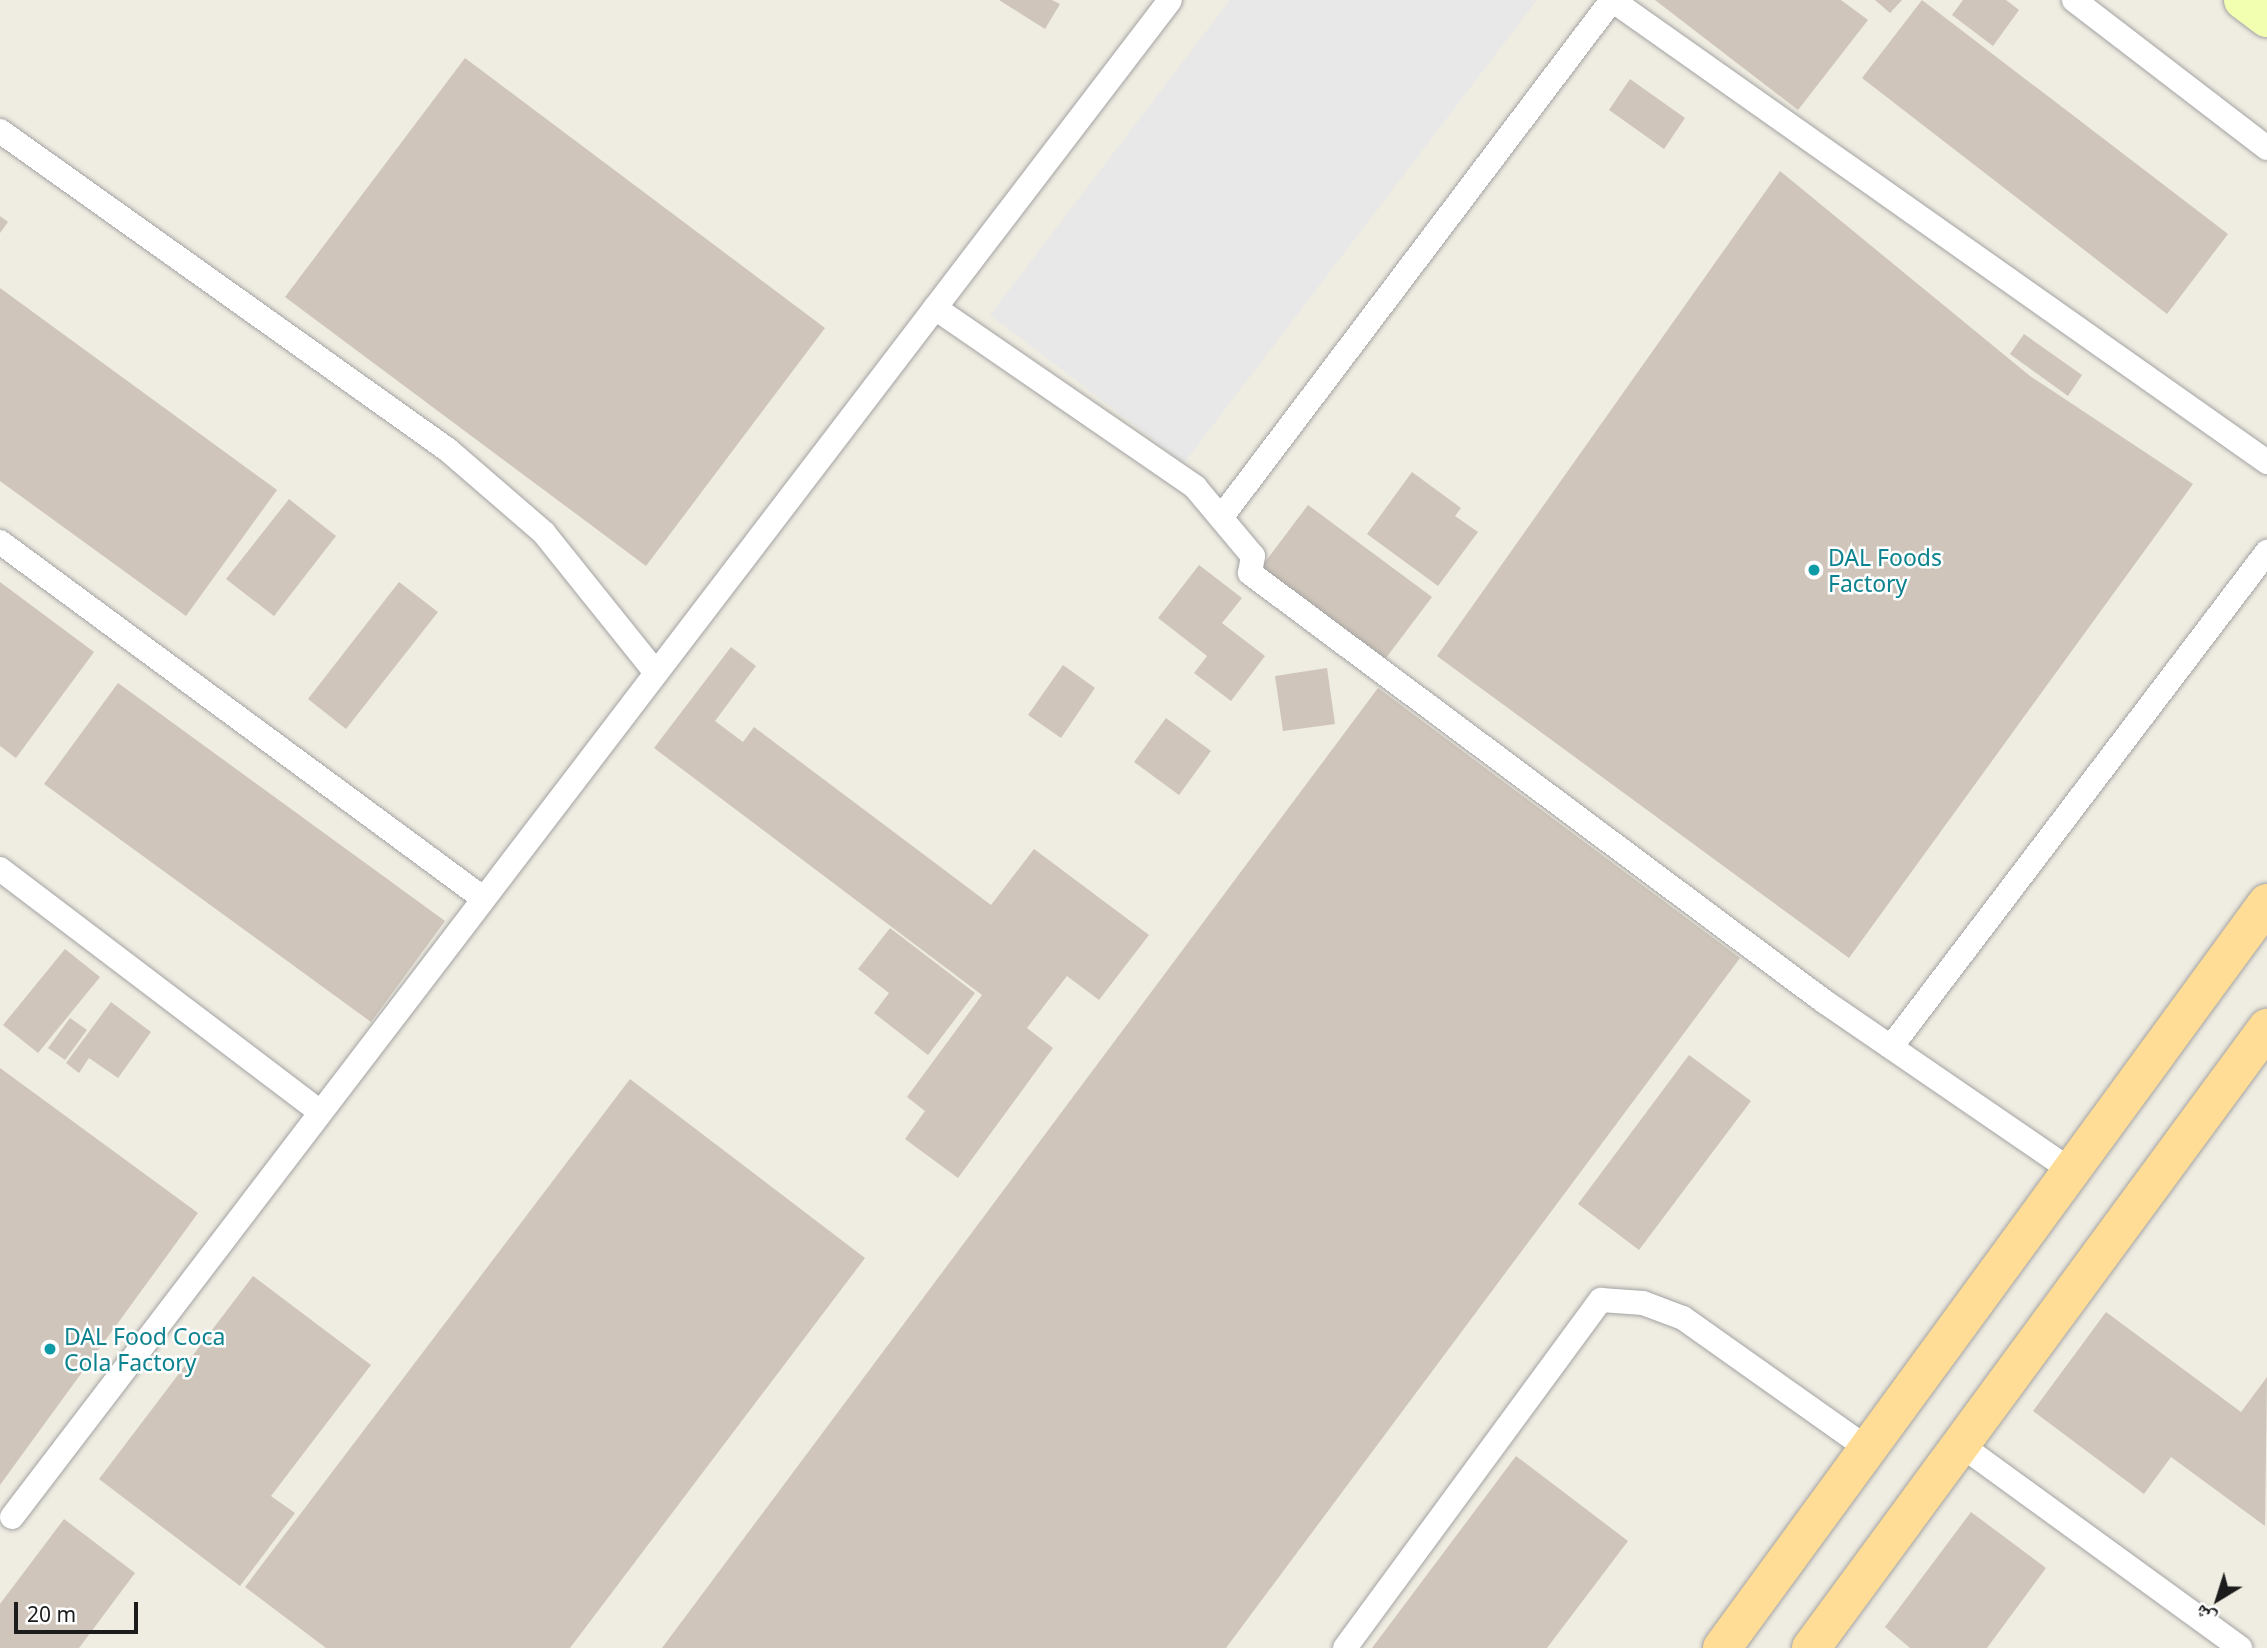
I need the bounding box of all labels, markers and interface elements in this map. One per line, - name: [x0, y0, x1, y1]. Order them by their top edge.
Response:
- place label: DAL Foods Factory: [1828, 543, 1942, 597]
- marker: DAL Foods Factory: [1806, 562, 1822, 578]
- place label: DAL Food Coca Cola Factory: [64, 1322, 225, 1376]
- marker: DAL Food Coca Cola Factory: [42, 1341, 58, 1357]
- north arrow: [2183, 1564, 2253, 1634]
- scale bar: [18, 1588, 142, 1632]
- text: ش: [2189, 1599, 2221, 1632]
- text: 20 m: [27, 1600, 76, 1628]

